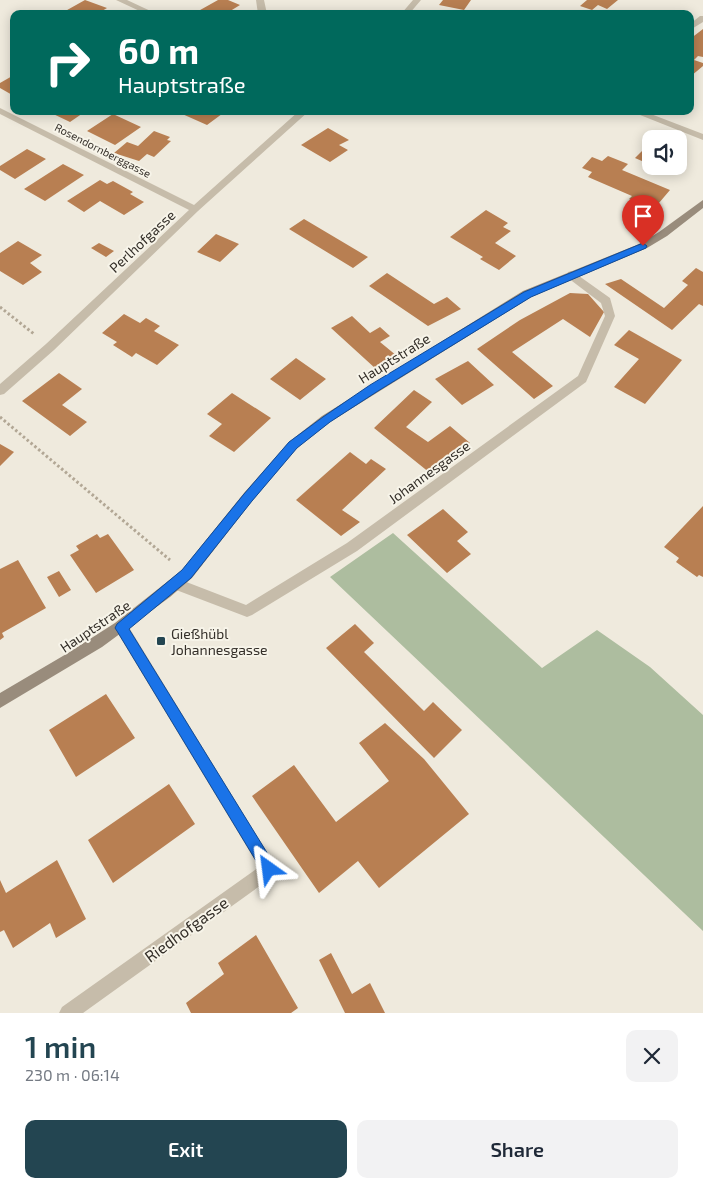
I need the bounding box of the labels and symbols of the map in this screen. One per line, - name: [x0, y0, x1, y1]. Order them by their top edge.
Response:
- street label: Rosendornberggasse: [53, 120, 153, 180]
- pin: [622, 195, 664, 246]
- street label: Perlhofgasse: [105, 206, 179, 276]
- street label: Hauptstraße: [355, 329, 433, 387]
- street label: Johannesgasse: [385, 437, 473, 507]
- street label: Hauptstraße: [57, 596, 133, 656]
- place label: Gießhübl Johannesgasse: [171, 625, 268, 658]
- marker: Gießhübl Johannesgasse: [155, 635, 167, 647]
- position arrow: [242, 842, 294, 894]
- street label: Riedhofgasse: [141, 892, 231, 966]

